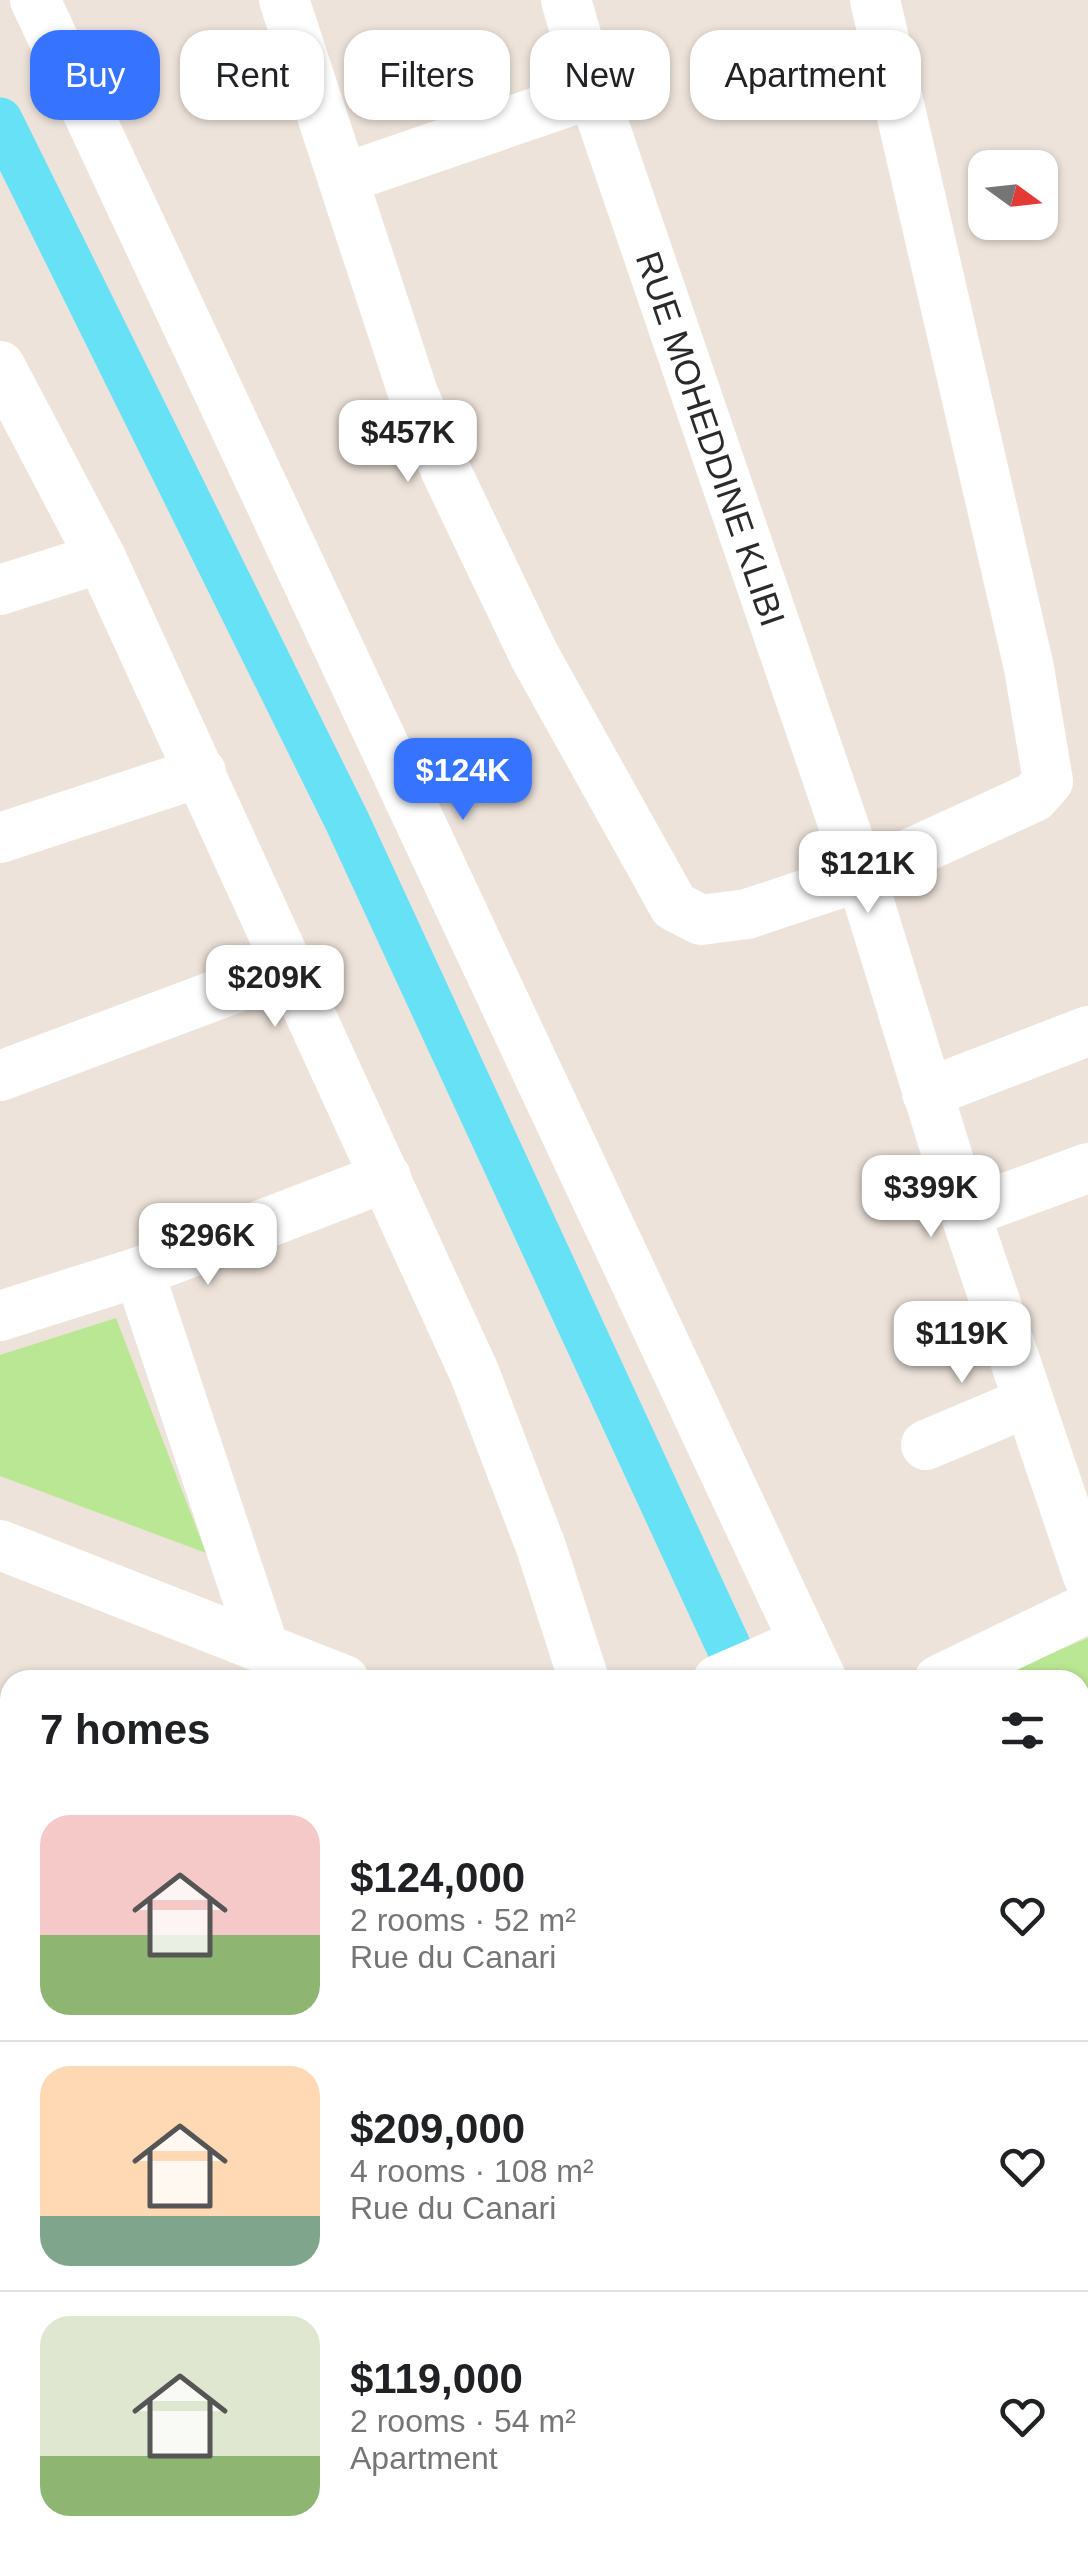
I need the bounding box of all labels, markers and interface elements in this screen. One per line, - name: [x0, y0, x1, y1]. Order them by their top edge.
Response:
- chip: Buy: [30, 30, 160, 120]
- chip: Rent: [180, 30, 324, 120]
- chip: Filters: [344, 30, 510, 120]
- chip: New: [530, 30, 670, 120]
- chip: Apartment: [690, 30, 921, 120]
- north arrow: [968, 150, 1058, 240]
- map controls: [968, 150, 1058, 240]
- street label: RUE MOHEDDINE KLIBI: [629, 246, 793, 631]
- pin: $457K: [338, 400, 478, 485]
- text: $457K: [361, 414, 455, 450]
- pin: $124K: [393, 738, 533, 823]
- text: $124K: [416, 752, 510, 788]
- pin: $121K: [798, 831, 938, 916]
- text: $121K: [821, 845, 915, 881]
- pin: $209K: [205, 945, 345, 1030]
- text: $209K: [228, 959, 322, 995]
- pin: $399K: [861, 1155, 1001, 1240]
- text: $399K: [884, 1169, 978, 1205]
- pin: $296K: [138, 1203, 278, 1288]
- text: $296K: [161, 1217, 255, 1253]
- pin: $119K: [892, 1301, 1032, 1386]
- text: $119K: [916, 1315, 1008, 1351]
- icon: filters: [995, 1703, 1050, 1758]
- text: 7 homes: [40, 1706, 210, 1753]
- text: $124,000: [350, 1854, 525, 1901]
- icon: home: [120, 1855, 240, 1975]
- icon: heart: [995, 1888, 1050, 1943]
- text: 2 rooms · 52 m²: [350, 1902, 576, 1938]
- text: Rue du Canari: [350, 1939, 556, 1975]
- text: $209,000: [350, 2105, 525, 2152]
- icon: home: [120, 2106, 240, 2226]
- icon: heart: [995, 2139, 1050, 2194]
- text: 4 rooms · 108 m²: [350, 2153, 594, 2189]
- text: Rue du Canari: [350, 2190, 556, 2226]
- text: $119,000: [350, 2355, 523, 2402]
- icon: home: [120, 2356, 240, 2476]
- icon: heart: [995, 2389, 1050, 2444]
- text: 2 rooms · 54 m²: [350, 2403, 576, 2439]
- text: Apartment: [350, 2440, 498, 2476]

